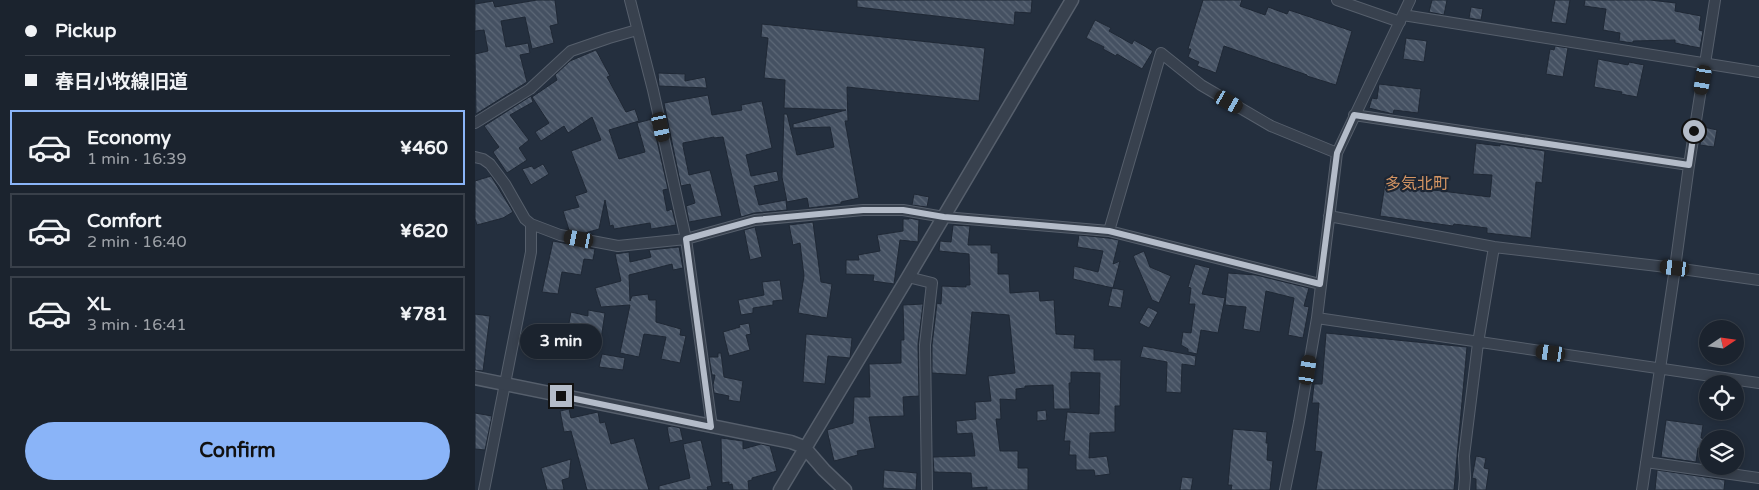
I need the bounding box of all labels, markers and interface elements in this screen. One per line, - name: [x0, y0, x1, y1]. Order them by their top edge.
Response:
- text: Pickup: [55, 20, 116, 42]
- car: [1693, 64, 1712, 96]
- text: 春日小牧線旧道: [55, 71, 188, 93]
- car: [1212, 88, 1245, 116]
- car: [650, 111, 671, 143]
- route start: [1683, 120, 1705, 142]
- icon: car: [27, 125, 72, 170]
- text: Economy: [87, 127, 171, 149]
- text: ¥460: [400, 137, 448, 159]
- text: 1 min · 16:39: [87, 149, 186, 169]
- district label: 多気北町: [1385, 174, 1449, 194]
- icon: car: [27, 208, 72, 253]
- text: Comfort: [87, 210, 161, 232]
- text: ¥620: [400, 220, 448, 242]
- car: [562, 229, 595, 249]
- text: 2 min · 16:40: [87, 232, 186, 252]
- car: [1659, 259, 1690, 277]
- icon: car: [27, 291, 72, 336]
- text: XL: [87, 293, 111, 315]
- text: ¥781: [400, 303, 448, 325]
- text: 3 min · 16:41: [87, 315, 186, 335]
- north arrow: [1699, 320, 1744, 365]
- map controls: [1699, 320, 1744, 475]
- callout: 3 min: [520, 324, 602, 358]
- text: 3 min: [540, 331, 582, 351]
- car: [1535, 343, 1566, 363]
- car: [1298, 354, 1317, 386]
- button: locate: [1699, 375, 1744, 420]
- route end: [550, 385, 572, 407]
- button: Confirm: [25, 422, 450, 480]
- button: layers: [1699, 430, 1744, 475]

